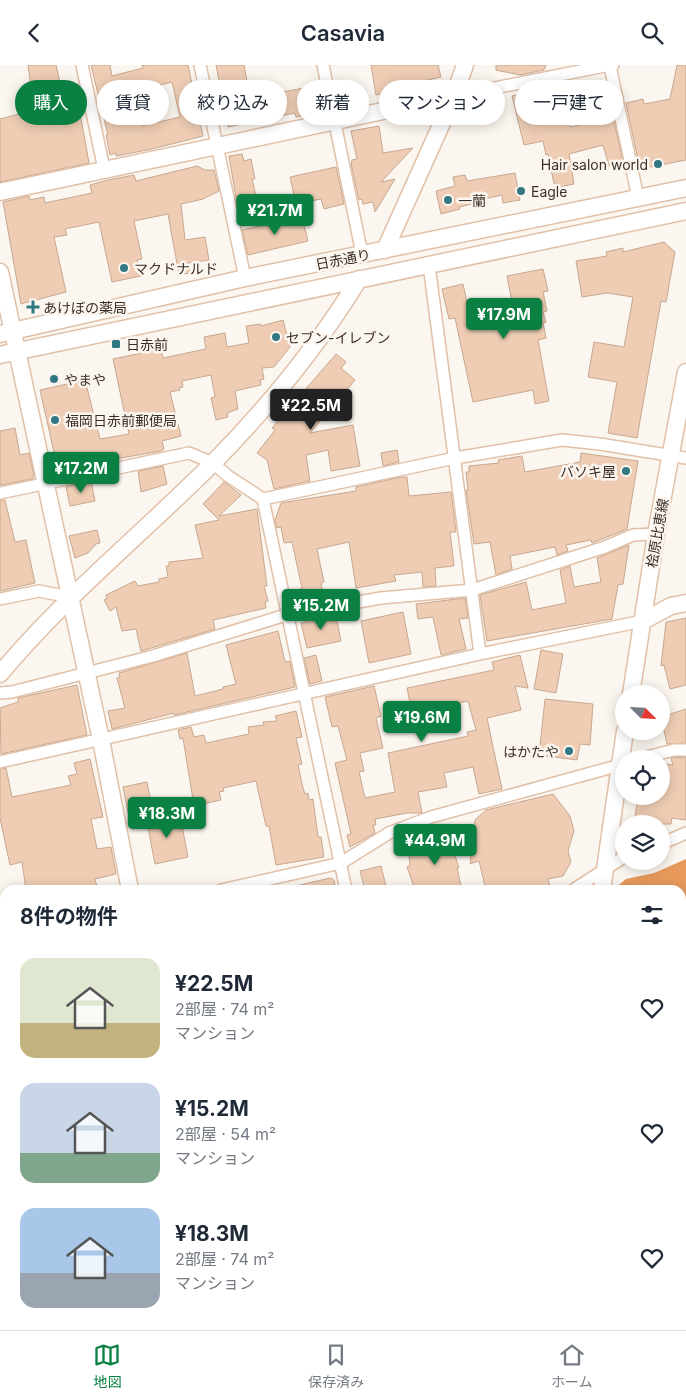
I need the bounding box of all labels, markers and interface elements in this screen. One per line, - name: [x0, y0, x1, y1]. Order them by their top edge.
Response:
- icon: back: [20, 19, 48, 47]
- icon: search: [638, 19, 666, 47]
- text: Casavia: [301, 20, 385, 46]
- chip: 購入: [15, 80, 87, 125]
- chip: 賃貸: [97, 80, 169, 125]
- chip: 絞り込み: [179, 80, 287, 125]
- chip: 新着: [297, 80, 369, 125]
- chip: マンション: [379, 80, 505, 125]
- chip: 一戸建て: [515, 80, 623, 125]
- place label: Hair salon world: [541, 156, 648, 173]
- marker: Hair salon world: [652, 158, 664, 170]
- place label: Eagle: [531, 183, 567, 200]
- marker: Eagle: [515, 185, 527, 197]
- place label: 一蘭: [458, 192, 486, 209]
- pin: ¥21.7M: [234, 193, 316, 236]
- marker: 一蘭: [442, 194, 454, 206]
- text: ¥21.7M: [247, 200, 303, 220]
- street label: 日赤通り: [314, 245, 372, 273]
- place label: マクドナルド: [134, 260, 218, 277]
- marker: マクドナルド: [118, 262, 130, 274]
- pin: ¥17.9M: [463, 297, 545, 340]
- place label: あけぼの薬局: [43, 299, 127, 316]
- marker: あけぼの薬局: [27, 301, 39, 313]
- text: ¥17.9M: [477, 304, 531, 324]
- place label: セブン-イレブン: [286, 329, 390, 346]
- marker: セブン-イレブン: [270, 331, 282, 343]
- place label: 日赤前: [126, 336, 168, 353]
- marker: 日赤前: [110, 338, 122, 350]
- place label: やまや: [64, 371, 106, 388]
- marker: やまや: [48, 373, 60, 385]
- pin: ¥22.5M: [270, 389, 352, 431]
- text: ¥22.5M: [281, 395, 341, 415]
- place label: 福岡日赤前郵便局: [65, 412, 177, 429]
- marker: 福岡日赤前郵便局: [49, 414, 61, 426]
- pin: ¥17.2M: [40, 451, 122, 494]
- text: ¥17.2M: [54, 458, 108, 478]
- place label: バソキ屋: [560, 463, 616, 480]
- marker: バソキ屋: [620, 465, 632, 477]
- street label: 桧原比恵線: [643, 497, 671, 569]
- pin: ¥15.2M: [280, 589, 362, 631]
- text: ¥15.2M: [293, 595, 349, 615]
- north arrow: [615, 685, 670, 740]
- map controls: [615, 685, 670, 870]
- pin: ¥19.6M: [381, 701, 463, 743]
- text: ¥19.6M: [394, 707, 450, 727]
- place label: はかたや: [503, 743, 559, 760]
- marker: はかたや: [563, 745, 575, 757]
- button: locate: [615, 750, 670, 805]
- pin: ¥18.3M: [126, 797, 208, 839]
- text: ¥18.3M: [139, 803, 195, 823]
- button: layers: [615, 815, 670, 870]
- pin: ¥44.9M: [394, 823, 476, 866]
- text: ¥44.9M: [405, 830, 465, 850]
- icon: filters: [638, 901, 666, 929]
- text: 8件の物件: [20, 904, 118, 929]
- text: ¥22.5M: [175, 971, 253, 996]
- icon: home: [60, 978, 120, 1038]
- icon: heart: [638, 994, 666, 1022]
- text: 2部屋 · 74 m²: [175, 999, 274, 1019]
- text: マンション: [175, 1023, 255, 1043]
- text: ¥15.2M: [175, 1096, 249, 1121]
- icon: home: [60, 1103, 120, 1163]
- icon: heart: [638, 1119, 666, 1147]
- text: 2部屋 · 54 m²: [175, 1124, 276, 1144]
- text: マンション: [175, 1148, 255, 1168]
- text: ¥18.3M: [175, 1221, 249, 1246]
- icon: home: [60, 1228, 120, 1288]
- icon: heart: [638, 1244, 666, 1272]
- text: 2部屋 · 74 m²: [175, 1249, 274, 1269]
- text: マンション: [175, 1273, 255, 1293]
- tab: 地図: [93, 1341, 121, 1391]
- tab: 保存済み: [308, 1341, 364, 1391]
- tab: ホーム: [551, 1341, 593, 1391]

